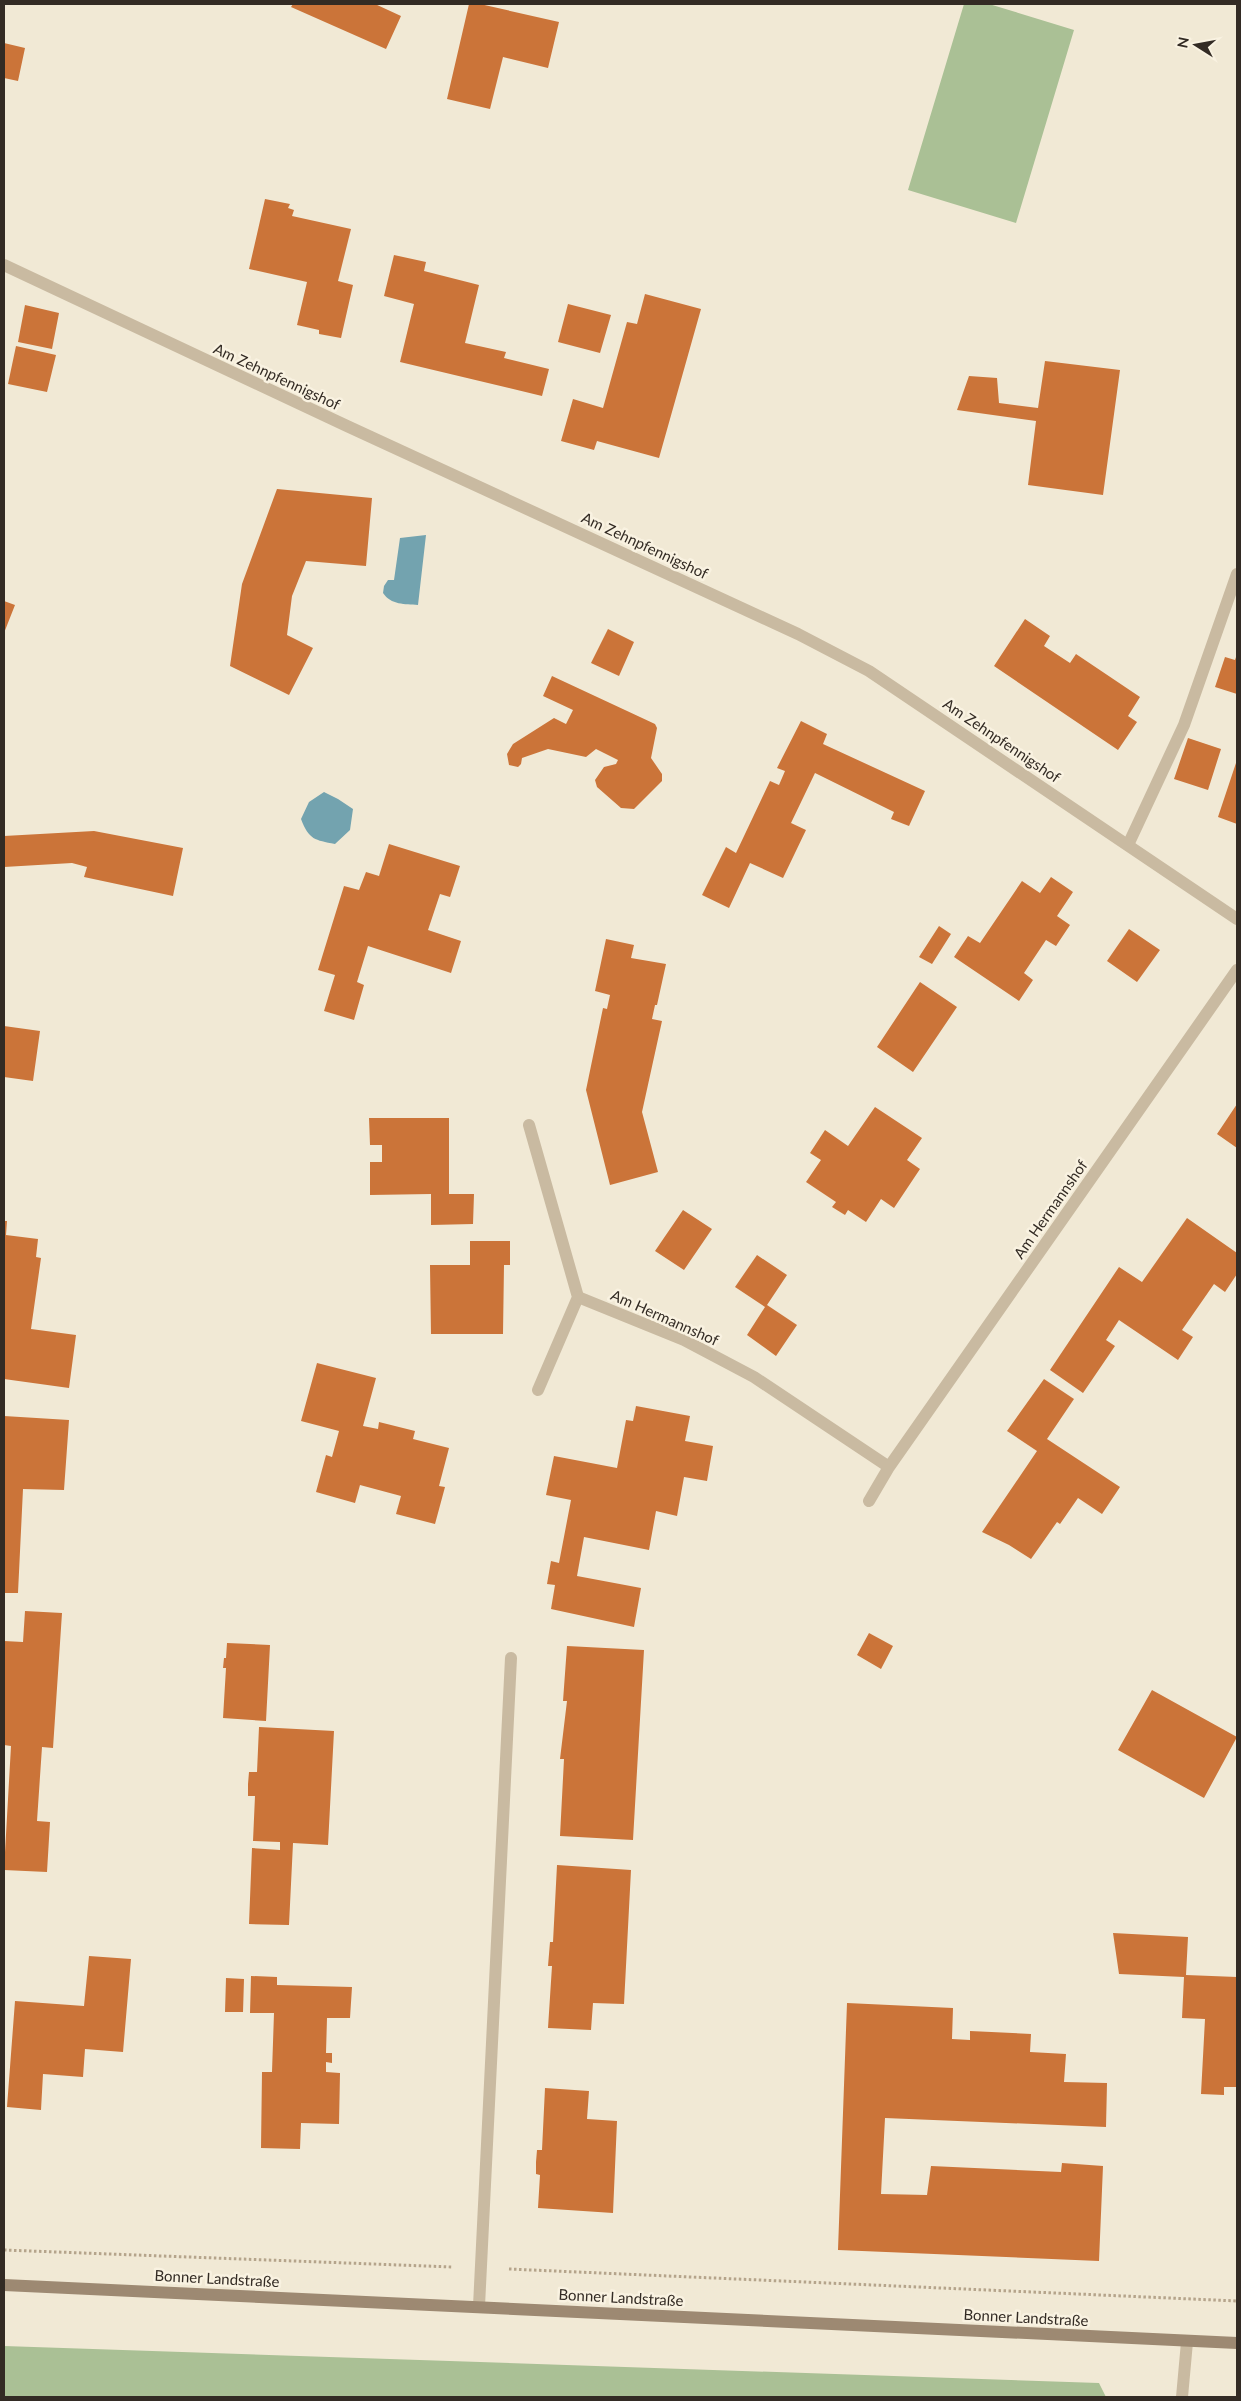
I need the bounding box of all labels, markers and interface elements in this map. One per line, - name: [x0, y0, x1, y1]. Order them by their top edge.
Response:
- north arrow: [1171, 20, 1221, 70]
- text: N: [1173, 36, 1192, 49]
- street label: Am Zehnpfennigshof: [211, 339, 344, 414]
- street label: Am Zehnpfennigshof: [579, 508, 712, 583]
- street label: Am Zehnpfennigshof: [940, 694, 1065, 786]
- street label: Am Hermannshof: [1009, 1156, 1091, 1262]
- street label: Am Hermannshof: [608, 1285, 722, 1349]
- street label: Bonner Landstraße: [154, 2266, 280, 2290]
- street label: Bonner Landstraße: [558, 2285, 684, 2309]
- street label: Bonner Landstraße: [963, 2305, 1089, 2329]

